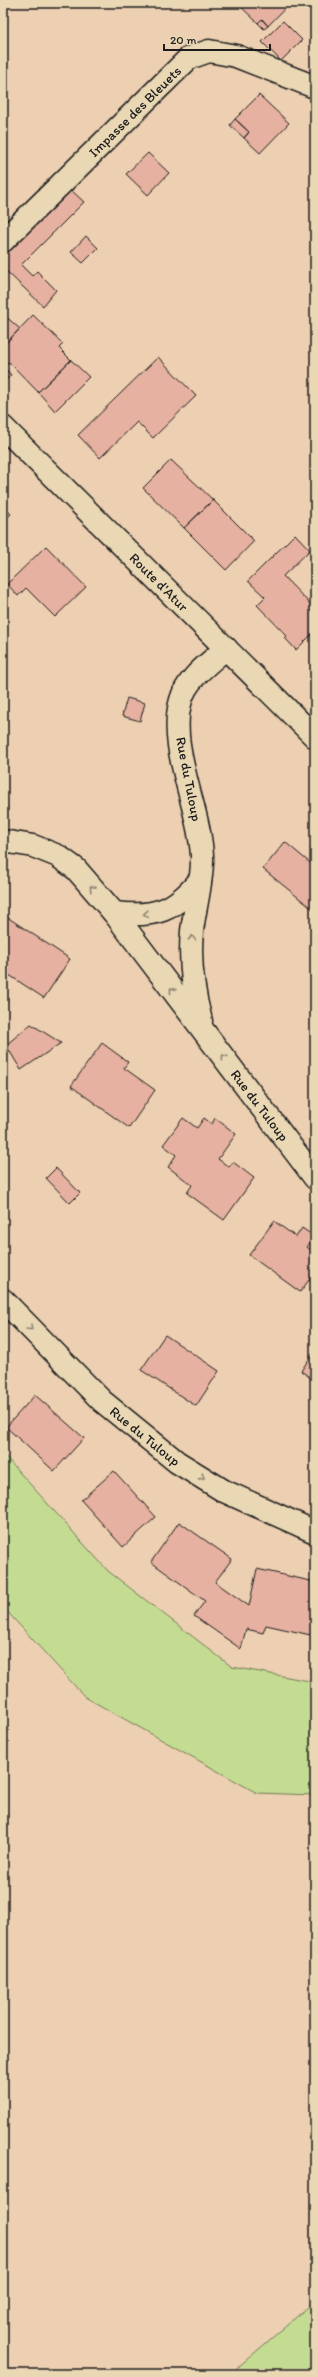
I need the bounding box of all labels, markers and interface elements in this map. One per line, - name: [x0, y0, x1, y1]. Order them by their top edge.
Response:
- scale bar: [164, 26, 270, 52]
- text: 20 m: [170, 33, 197, 47]
- street label: Impasse des Bleuets: [85, 62, 185, 161]
- street label: Route d'Atur: [126, 550, 192, 616]
- street label: Rue du Tuloup: [172, 736, 205, 823]
- one-way arrow: [90, 885, 97, 892]
- one-way arrow: [142, 910, 149, 919]
- one-way arrow: [187, 935, 196, 941]
- one-way arrow: [170, 987, 177, 994]
- one-way arrow: [221, 1055, 228, 1062]
- street label: Rue du Tuloup: [227, 1066, 292, 1145]
- one-way arrow: [25, 1323, 33, 1331]
- street label: Rue du Tuloup: [106, 1403, 183, 1470]
- one-way arrow: [198, 1473, 205, 1480]

